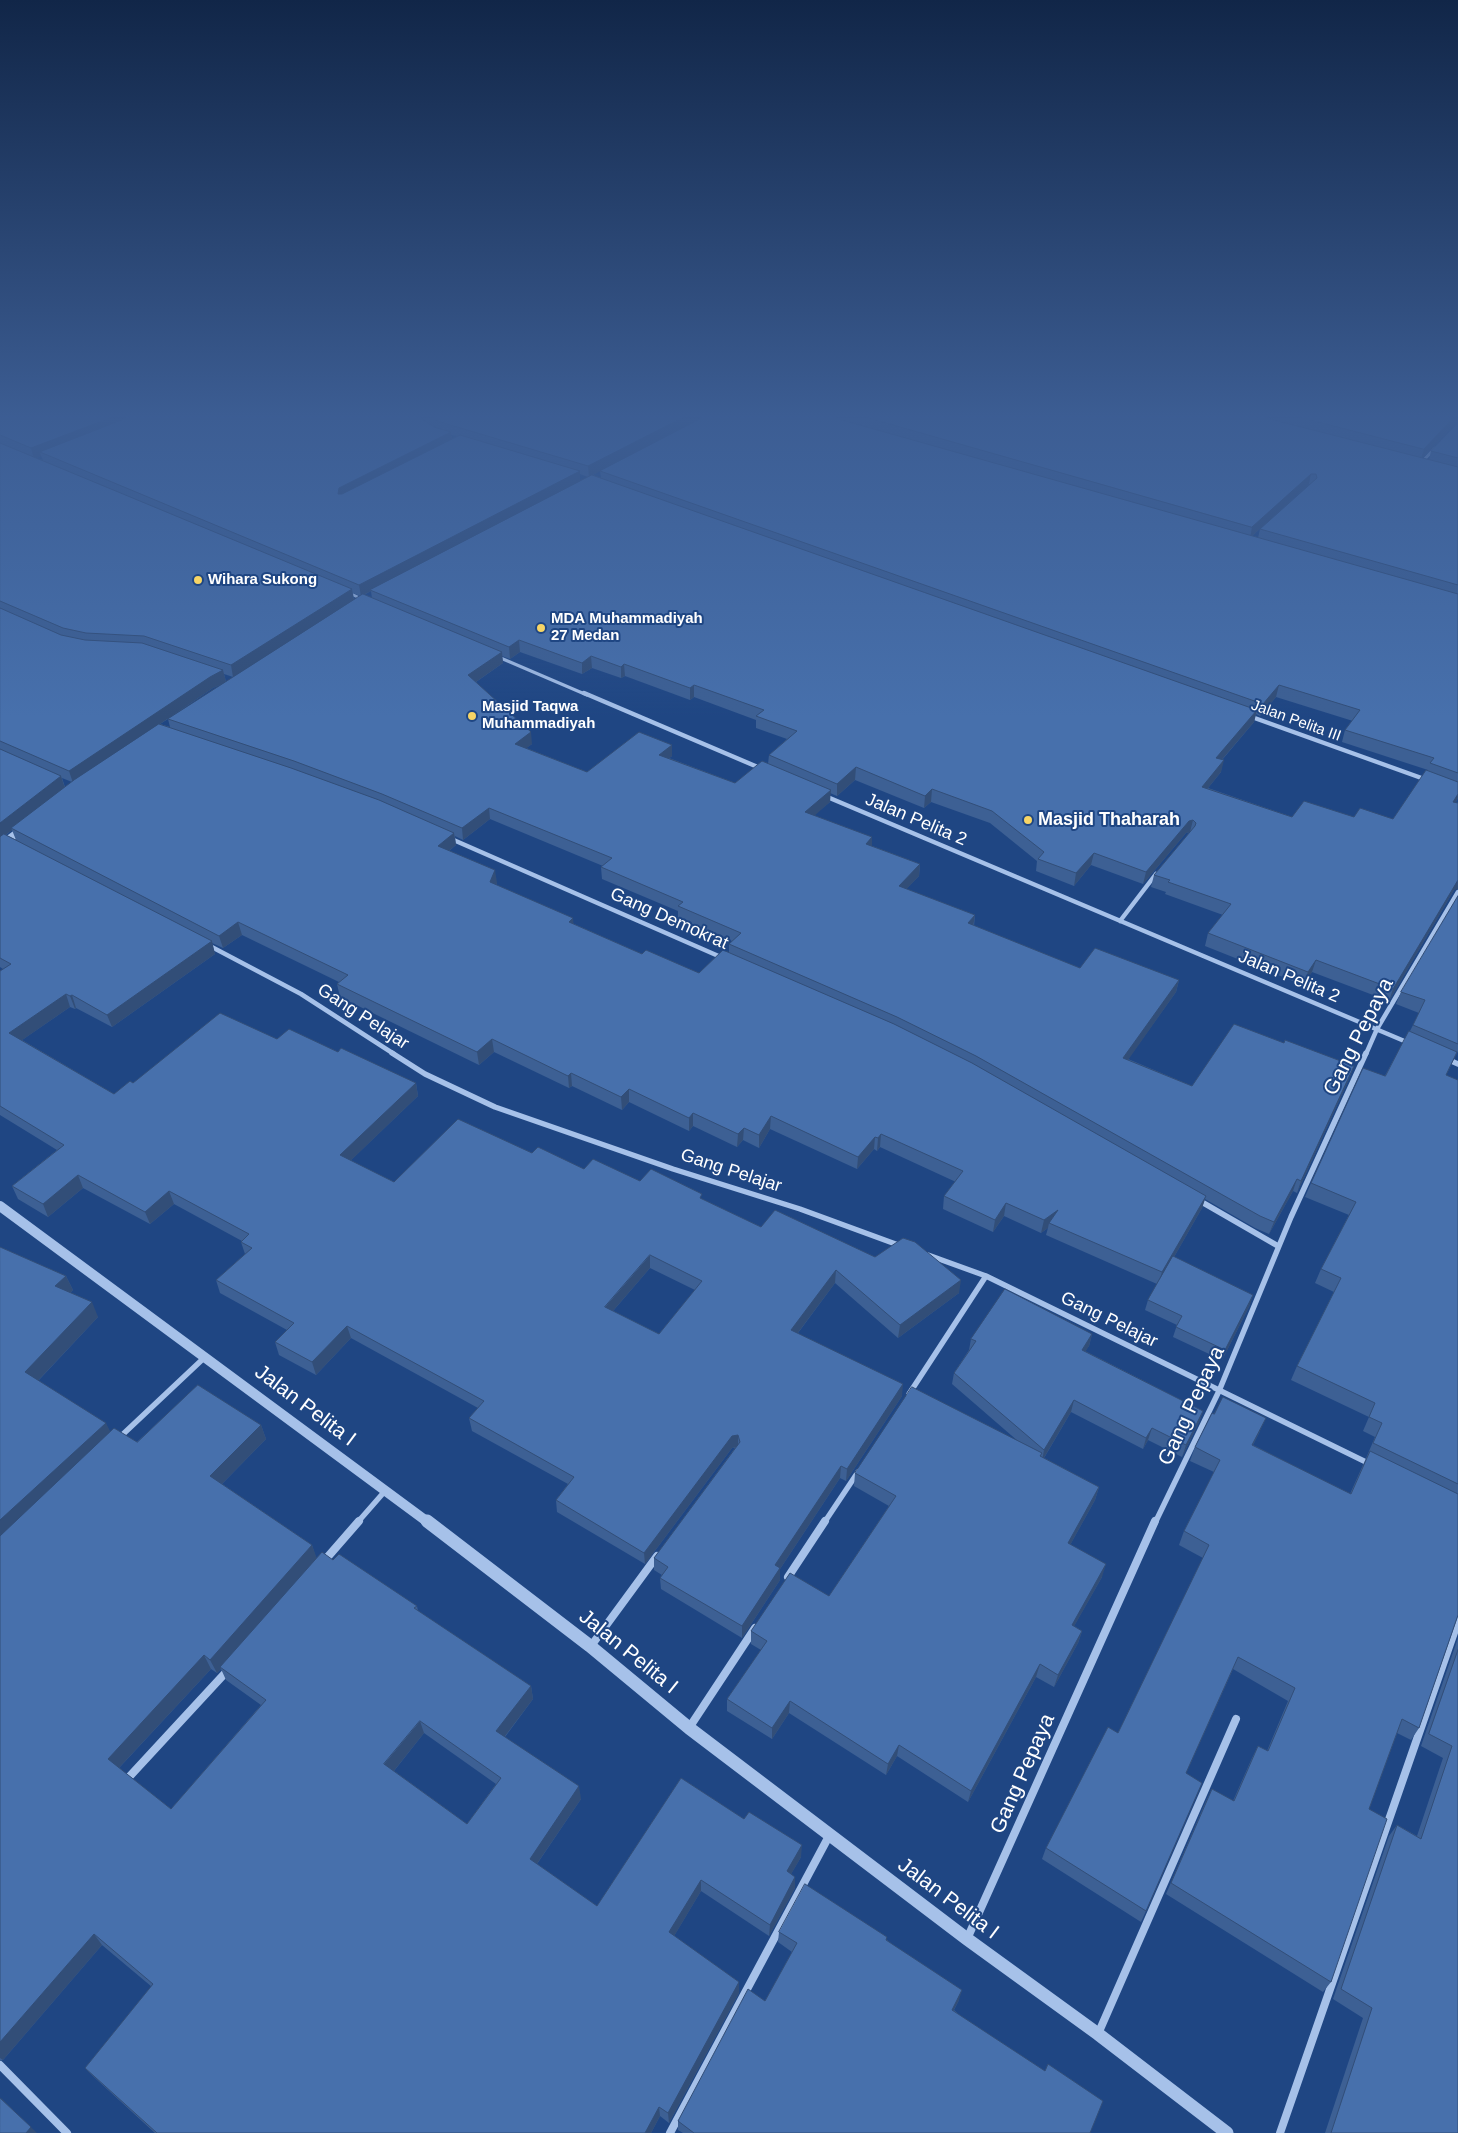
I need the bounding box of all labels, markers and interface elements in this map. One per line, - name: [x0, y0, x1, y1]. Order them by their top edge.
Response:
- place label: Wihara Sukong: [208, 571, 317, 589]
- marker: Wihara Sukong: [192, 574, 204, 586]
- place label: MDA Muhammadiyah 27 Medan: [551, 610, 703, 645]
- marker: MDA Muhammadiyah 27 Medan: [535, 622, 547, 634]
- street label: Jalan Pelita III: [1249, 696, 1343, 746]
- place label: Masjid Taqwa Muhammadiyah: [482, 698, 595, 733]
- marker: Masjid Taqwa Muhammadiyah: [466, 710, 478, 722]
- street label: Jalan Pelita 2: [862, 789, 970, 851]
- place label: Masjid Thaharah: [1038, 809, 1180, 831]
- marker: Masjid Thaharah: [1022, 814, 1034, 826]
- street label: Gang Demokrat: [607, 883, 731, 955]
- street label: Jalan Pelita 2: [1235, 946, 1343, 1008]
- street label: Gang Pepaya: [1319, 974, 1399, 1100]
- street label: Gang Pelajar: [313, 979, 413, 1055]
- street label: Gang Pelajar: [678, 1144, 784, 1198]
- street label: Gang Pelajar: [1057, 1287, 1161, 1353]
- street label: Gang Pepaya: [1153, 1342, 1231, 1470]
- street label: Jalan Pelita I: [249, 1360, 361, 1452]
- street label: Jalan Pelita I: [573, 1604, 683, 1700]
- street label: Gang Pepaya: [985, 1710, 1061, 1838]
- street label: Jalan Pelita I: [892, 1853, 1004, 1945]

